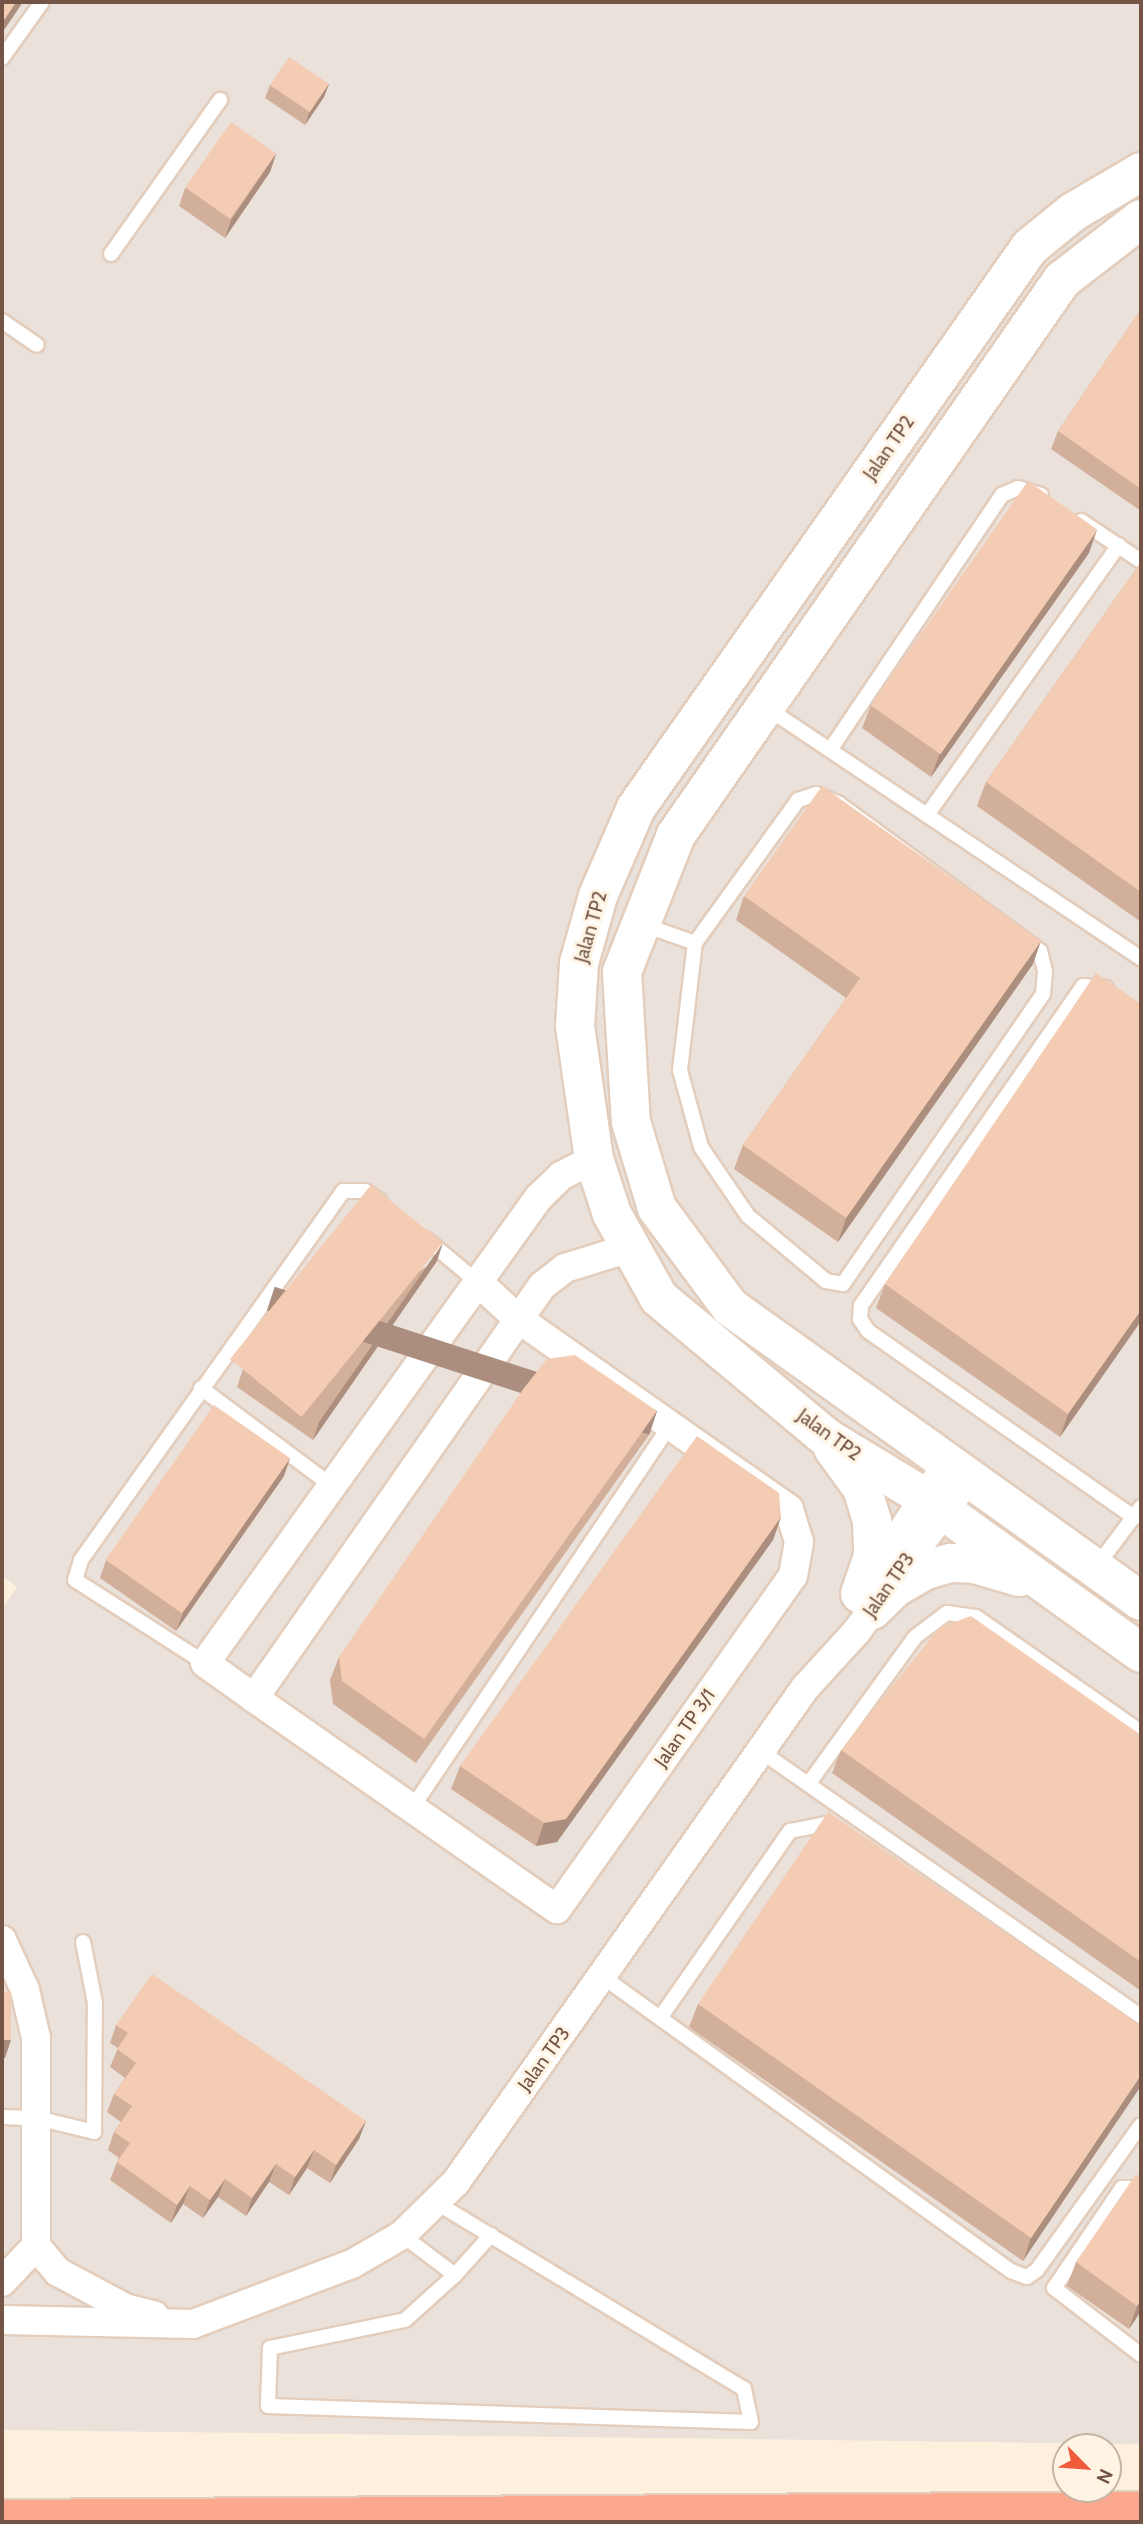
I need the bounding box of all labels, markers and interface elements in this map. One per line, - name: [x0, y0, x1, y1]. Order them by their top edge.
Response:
- street label: Jalan TP2: [859, 411, 919, 485]
- street label: Jalan TP2: [570, 889, 612, 965]
- street label: Jalan TP2: [793, 1404, 865, 1466]
- street label: Jalan TP3: [859, 1548, 919, 1622]
- street label: Jalan TP 3/1: [650, 1685, 720, 1771]
- street label: Jalan TP3: [513, 2023, 575, 2095]
- north arrow: [1052, 2433, 1122, 2503]
- text: N: [1091, 2465, 1118, 2487]

